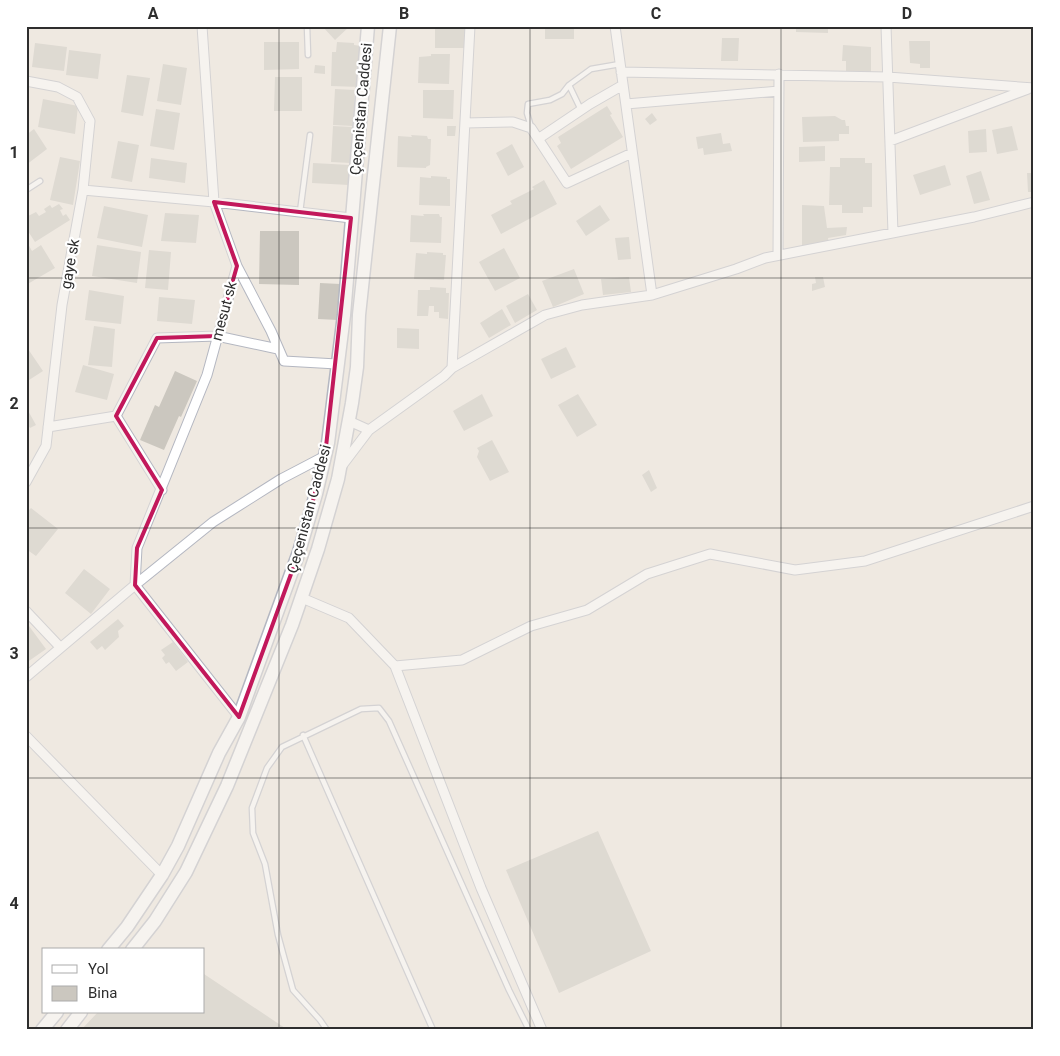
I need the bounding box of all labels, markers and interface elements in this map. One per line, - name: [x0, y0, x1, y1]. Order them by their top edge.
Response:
- text: A: [148, 4, 159, 23]
- text: B: [399, 4, 409, 23]
- text: C: [651, 4, 661, 23]
- text: D: [902, 4, 912, 23]
- street label: Çeçenistan Caddesi: [346, 42, 376, 176]
- text: 1: [9, 143, 19, 162]
- street label: gaye sk: [57, 237, 83, 290]
- street label: mesut sk: [207, 279, 241, 343]
- text: 2: [9, 394, 19, 413]
- street label: Çeçenistan Caddesi: [283, 443, 335, 575]
- text: 3: [9, 644, 19, 663]
- text: 4: [9, 894, 19, 913]
- legend: [42, 948, 205, 1014]
- text: Yol: [88, 960, 109, 978]
- text: Bina: [88, 984, 117, 1002]

